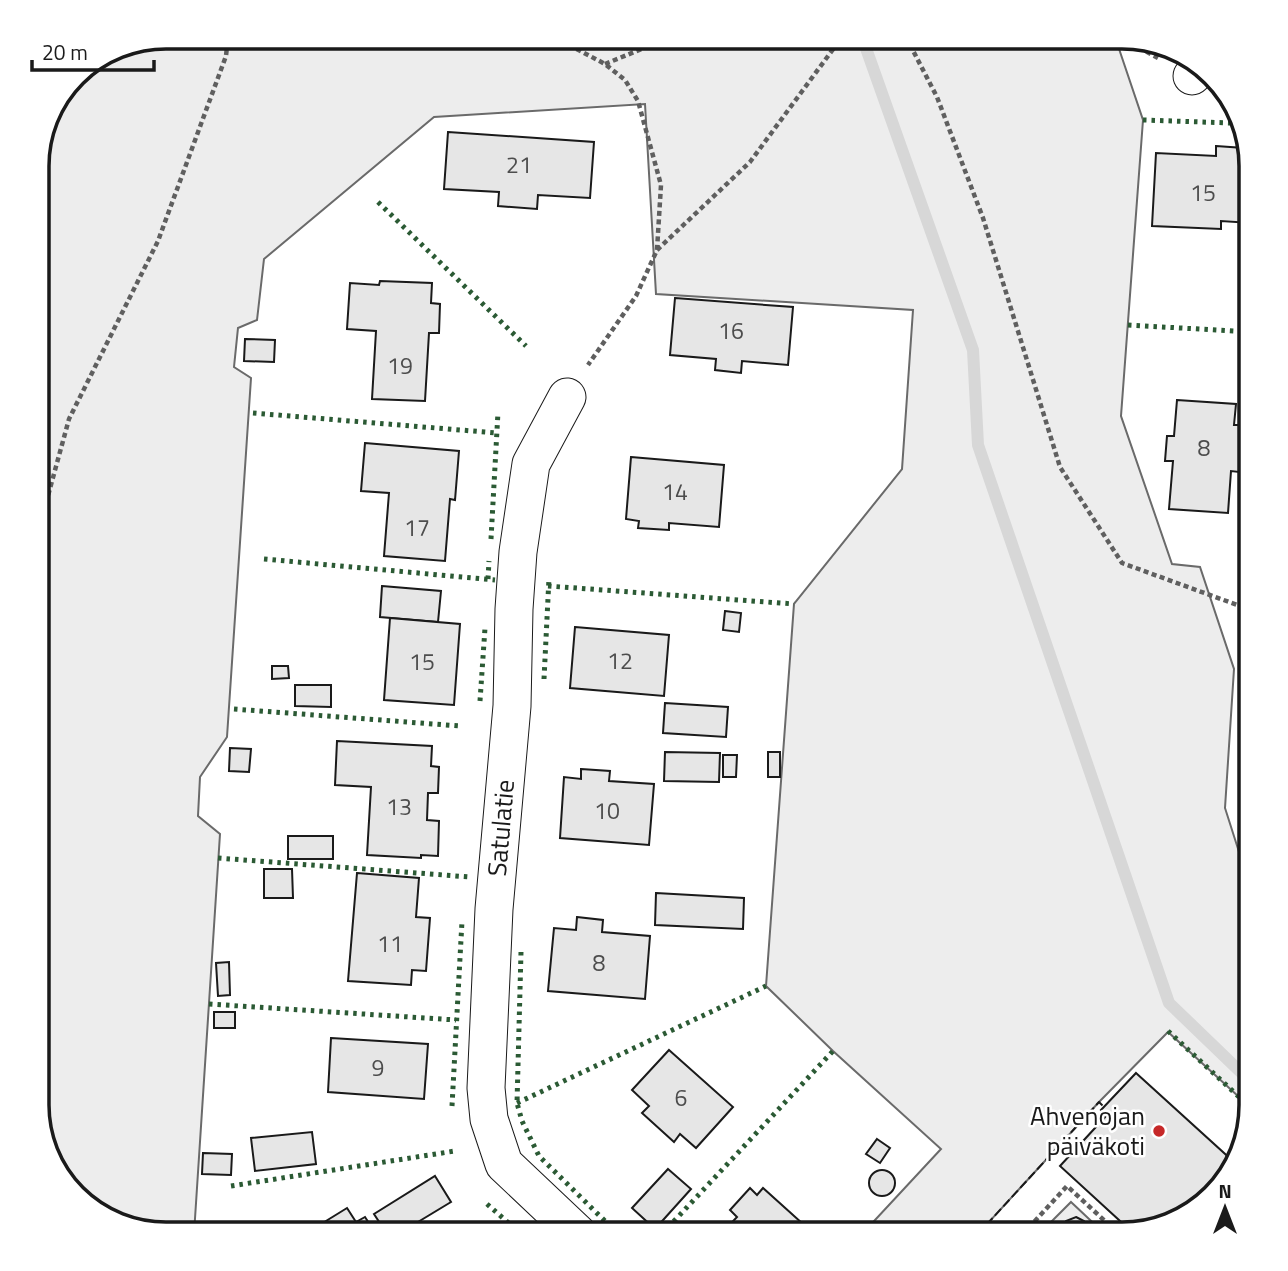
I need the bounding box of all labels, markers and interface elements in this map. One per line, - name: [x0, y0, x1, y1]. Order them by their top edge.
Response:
- scale bar: [32, 28, 154, 72]
- text: 20 m: [42, 36, 88, 68]
- house number: 21: [506, 147, 532, 182]
- house number: 15: [1190, 175, 1216, 210]
- house number: 16: [718, 313, 744, 348]
- house number: 19: [387, 348, 413, 383]
- house number: 8: [1198, 430, 1211, 465]
- house number: 14: [662, 474, 688, 509]
- house number: 17: [404, 510, 430, 545]
- house number: 12: [607, 643, 633, 678]
- house number: 15: [409, 644, 435, 679]
- street label: Satulatie: [477, 778, 524, 878]
- house number: 13: [386, 789, 412, 824]
- house number: 10: [594, 793, 620, 828]
- house number: 11: [377, 926, 403, 961]
- house number: 8: [593, 945, 606, 980]
- house number: 9: [372, 1050, 384, 1085]
- house number: 6: [675, 1080, 687, 1115]
- place label: Ahvenojan päiväkoti: [1030, 1096, 1145, 1165]
- marker: Ahvenojan päiväkoti: [1151, 1123, 1167, 1139]
- north arrow: [1190, 1173, 1260, 1243]
- text: N: [1218, 1176, 1232, 1205]

